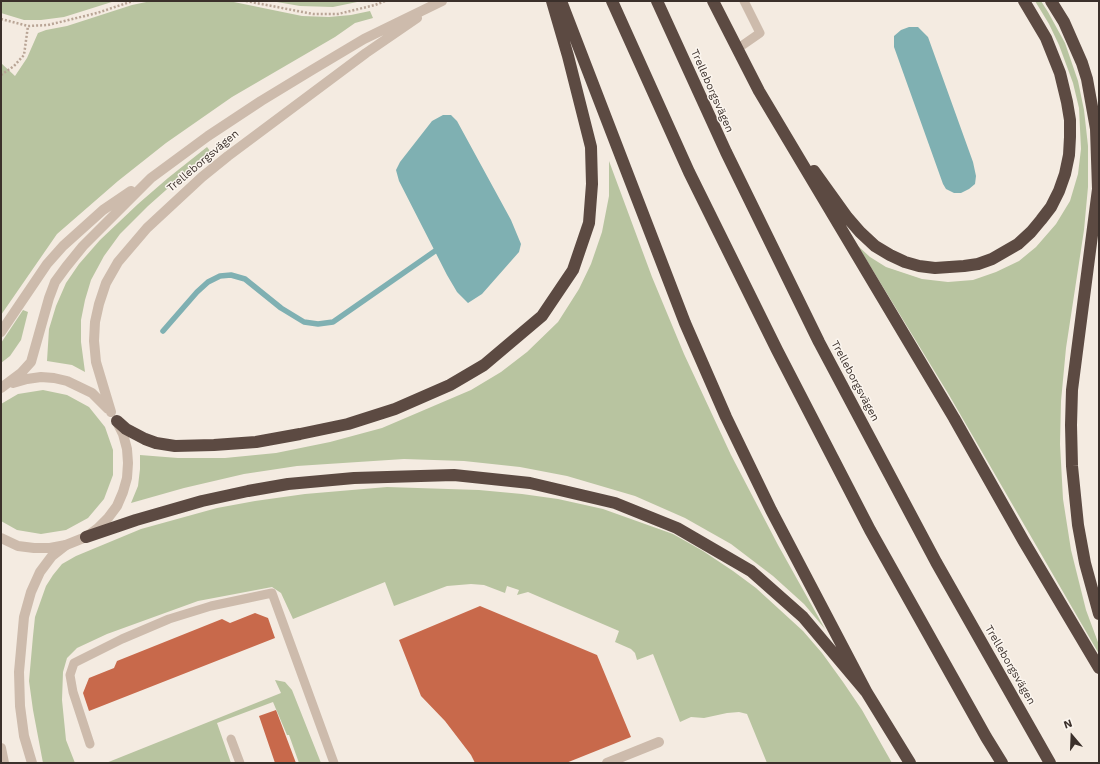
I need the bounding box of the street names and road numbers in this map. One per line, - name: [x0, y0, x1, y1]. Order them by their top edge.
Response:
- street label: Trelleborgsvägen: [688, 47, 736, 135]
- street label: Trelleborgsvägen: [164, 127, 242, 195]
- street label: Trelleborgsvägen: [828, 338, 882, 424]
- street label: Trelleborgsvägen: [982, 623, 1038, 707]

